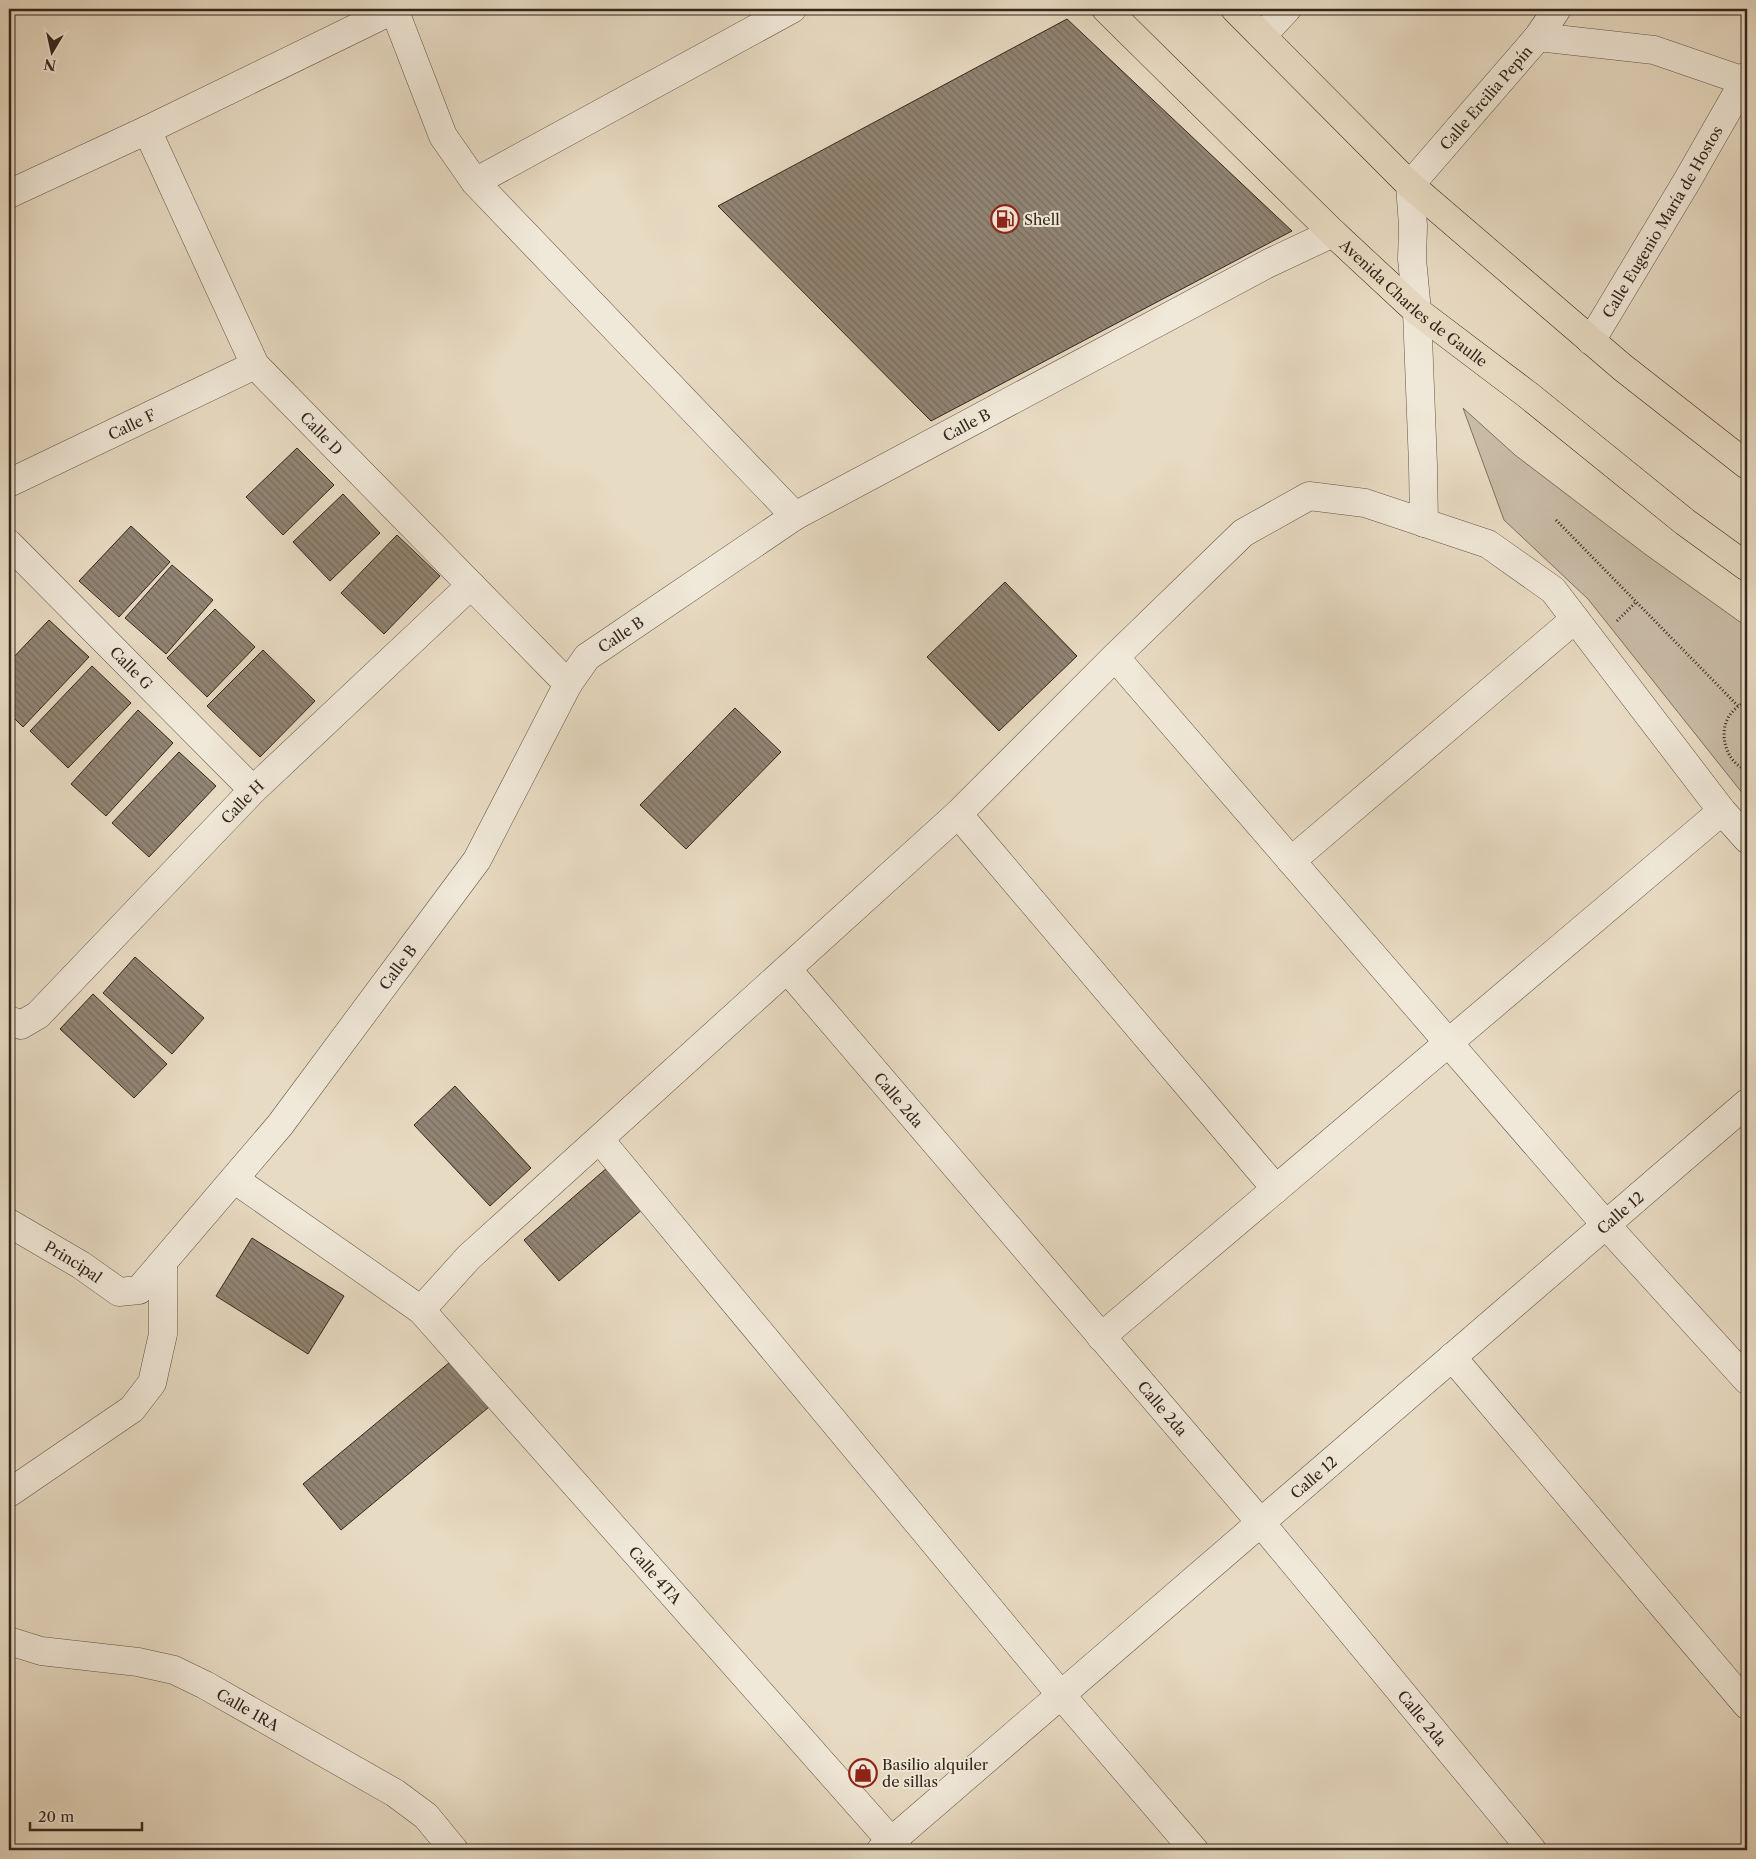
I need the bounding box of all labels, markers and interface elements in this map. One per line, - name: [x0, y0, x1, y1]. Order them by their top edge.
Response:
- north arrow: [28, 28, 78, 78]
- street label: Calle Ercilia Pepín: [1435, 41, 1536, 154]
- text: N: [43, 55, 57, 75]
- street label: Calle Eugenio María de Hostos: [1598, 122, 1726, 321]
- fuel station icon: Shell: [990, 204, 1020, 234]
- place label: Shell: [1024, 210, 1060, 229]
- street label: Avenida Charles de Gaulle: [1335, 234, 1492, 371]
- street label: Calle B: [939, 404, 993, 445]
- street label: Calle F: [105, 405, 159, 444]
- street label: Calle D: [296, 408, 347, 459]
- street label: Calle B: [594, 612, 647, 657]
- street label: Calle G: [106, 642, 157, 693]
- street label: Calle H: [217, 776, 268, 827]
- street label: Calle B: [375, 941, 420, 993]
- street label: Calle 2da: [870, 1068, 928, 1131]
- street label: Calle 12: [1593, 1187, 1647, 1238]
- street label: Principal: [41, 1236, 106, 1287]
- street label: Calle 2da: [1134, 1377, 1192, 1440]
- street label: Calle 12: [1286, 1452, 1341, 1502]
- street label: Calle 4TA: [625, 1542, 687, 1608]
- street label: Calle 1RA: [213, 1684, 284, 1735]
- street label: Calle 2da: [1394, 1686, 1451, 1749]
- place label: Basilio alquiler de sillas: [882, 1755, 989, 1791]
- shop icon: Basilio alquiler de sillas: [848, 1758, 878, 1788]
- scale bar: [30, 1799, 142, 1831]
- text: 20 m: [38, 1807, 74, 1826]

